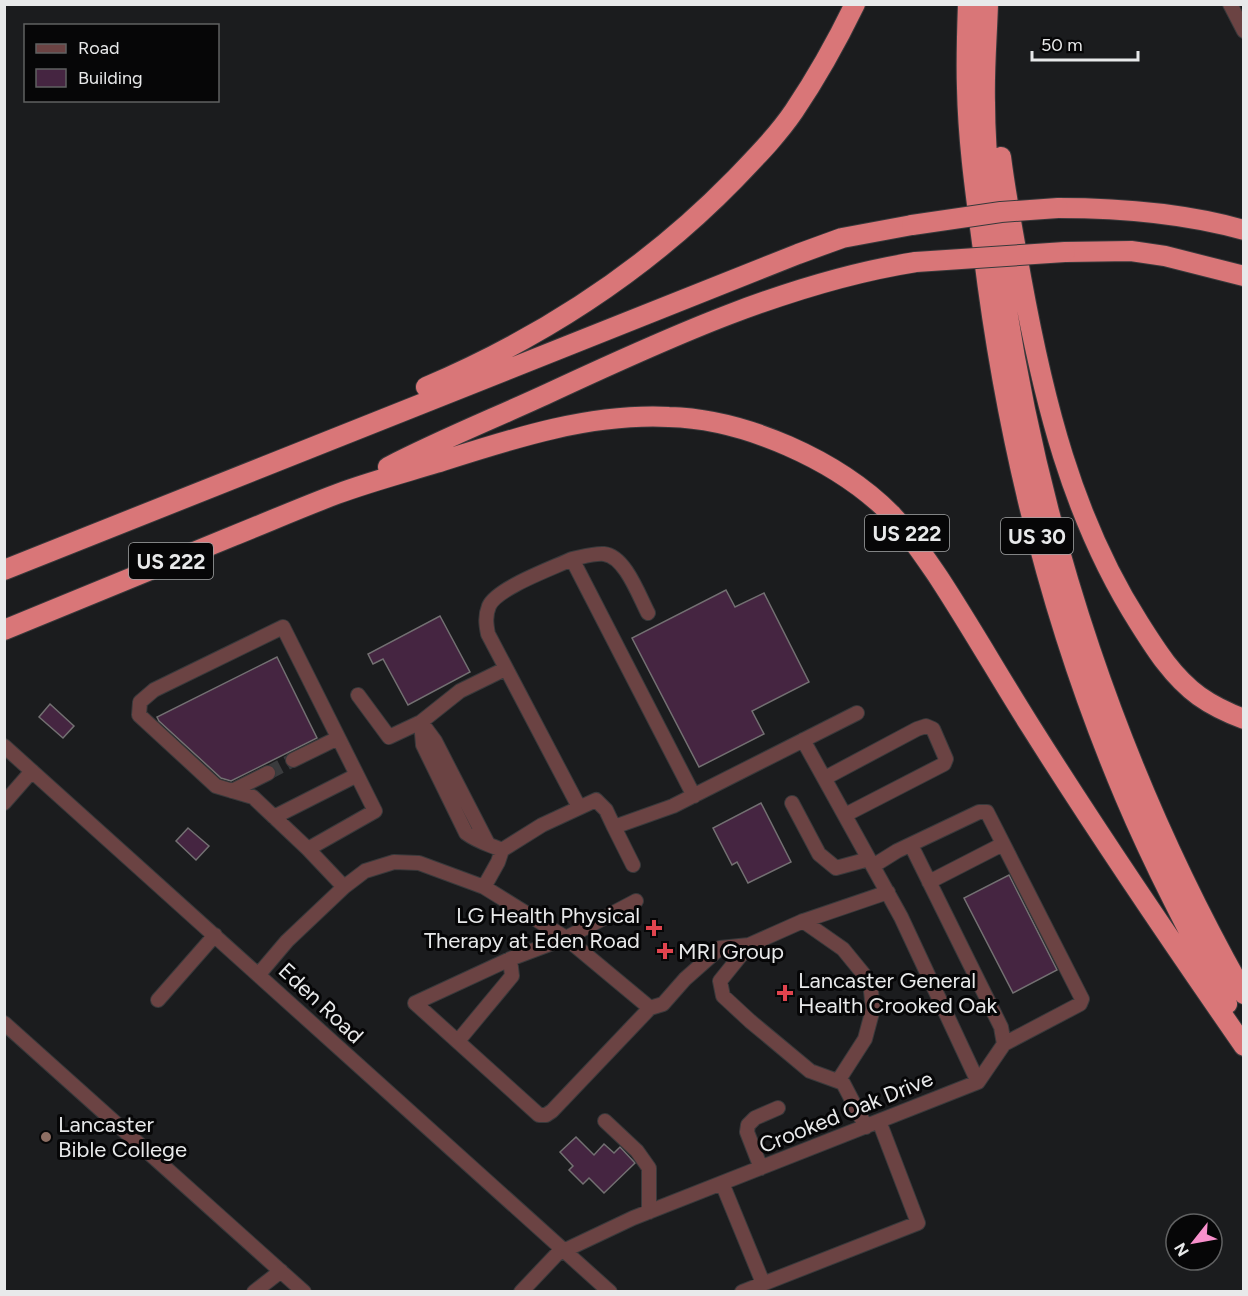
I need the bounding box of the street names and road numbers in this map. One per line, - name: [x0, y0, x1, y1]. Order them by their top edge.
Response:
- road number: US 222: [865, 515, 949, 551]
- road number: US 30: [1001, 518, 1073, 554]
- road number: US 222: [129, 543, 213, 579]
- street label: Eden Road: [273, 957, 369, 1049]
- street label: Crooked Oak Drive: [755, 1065, 937, 1159]

